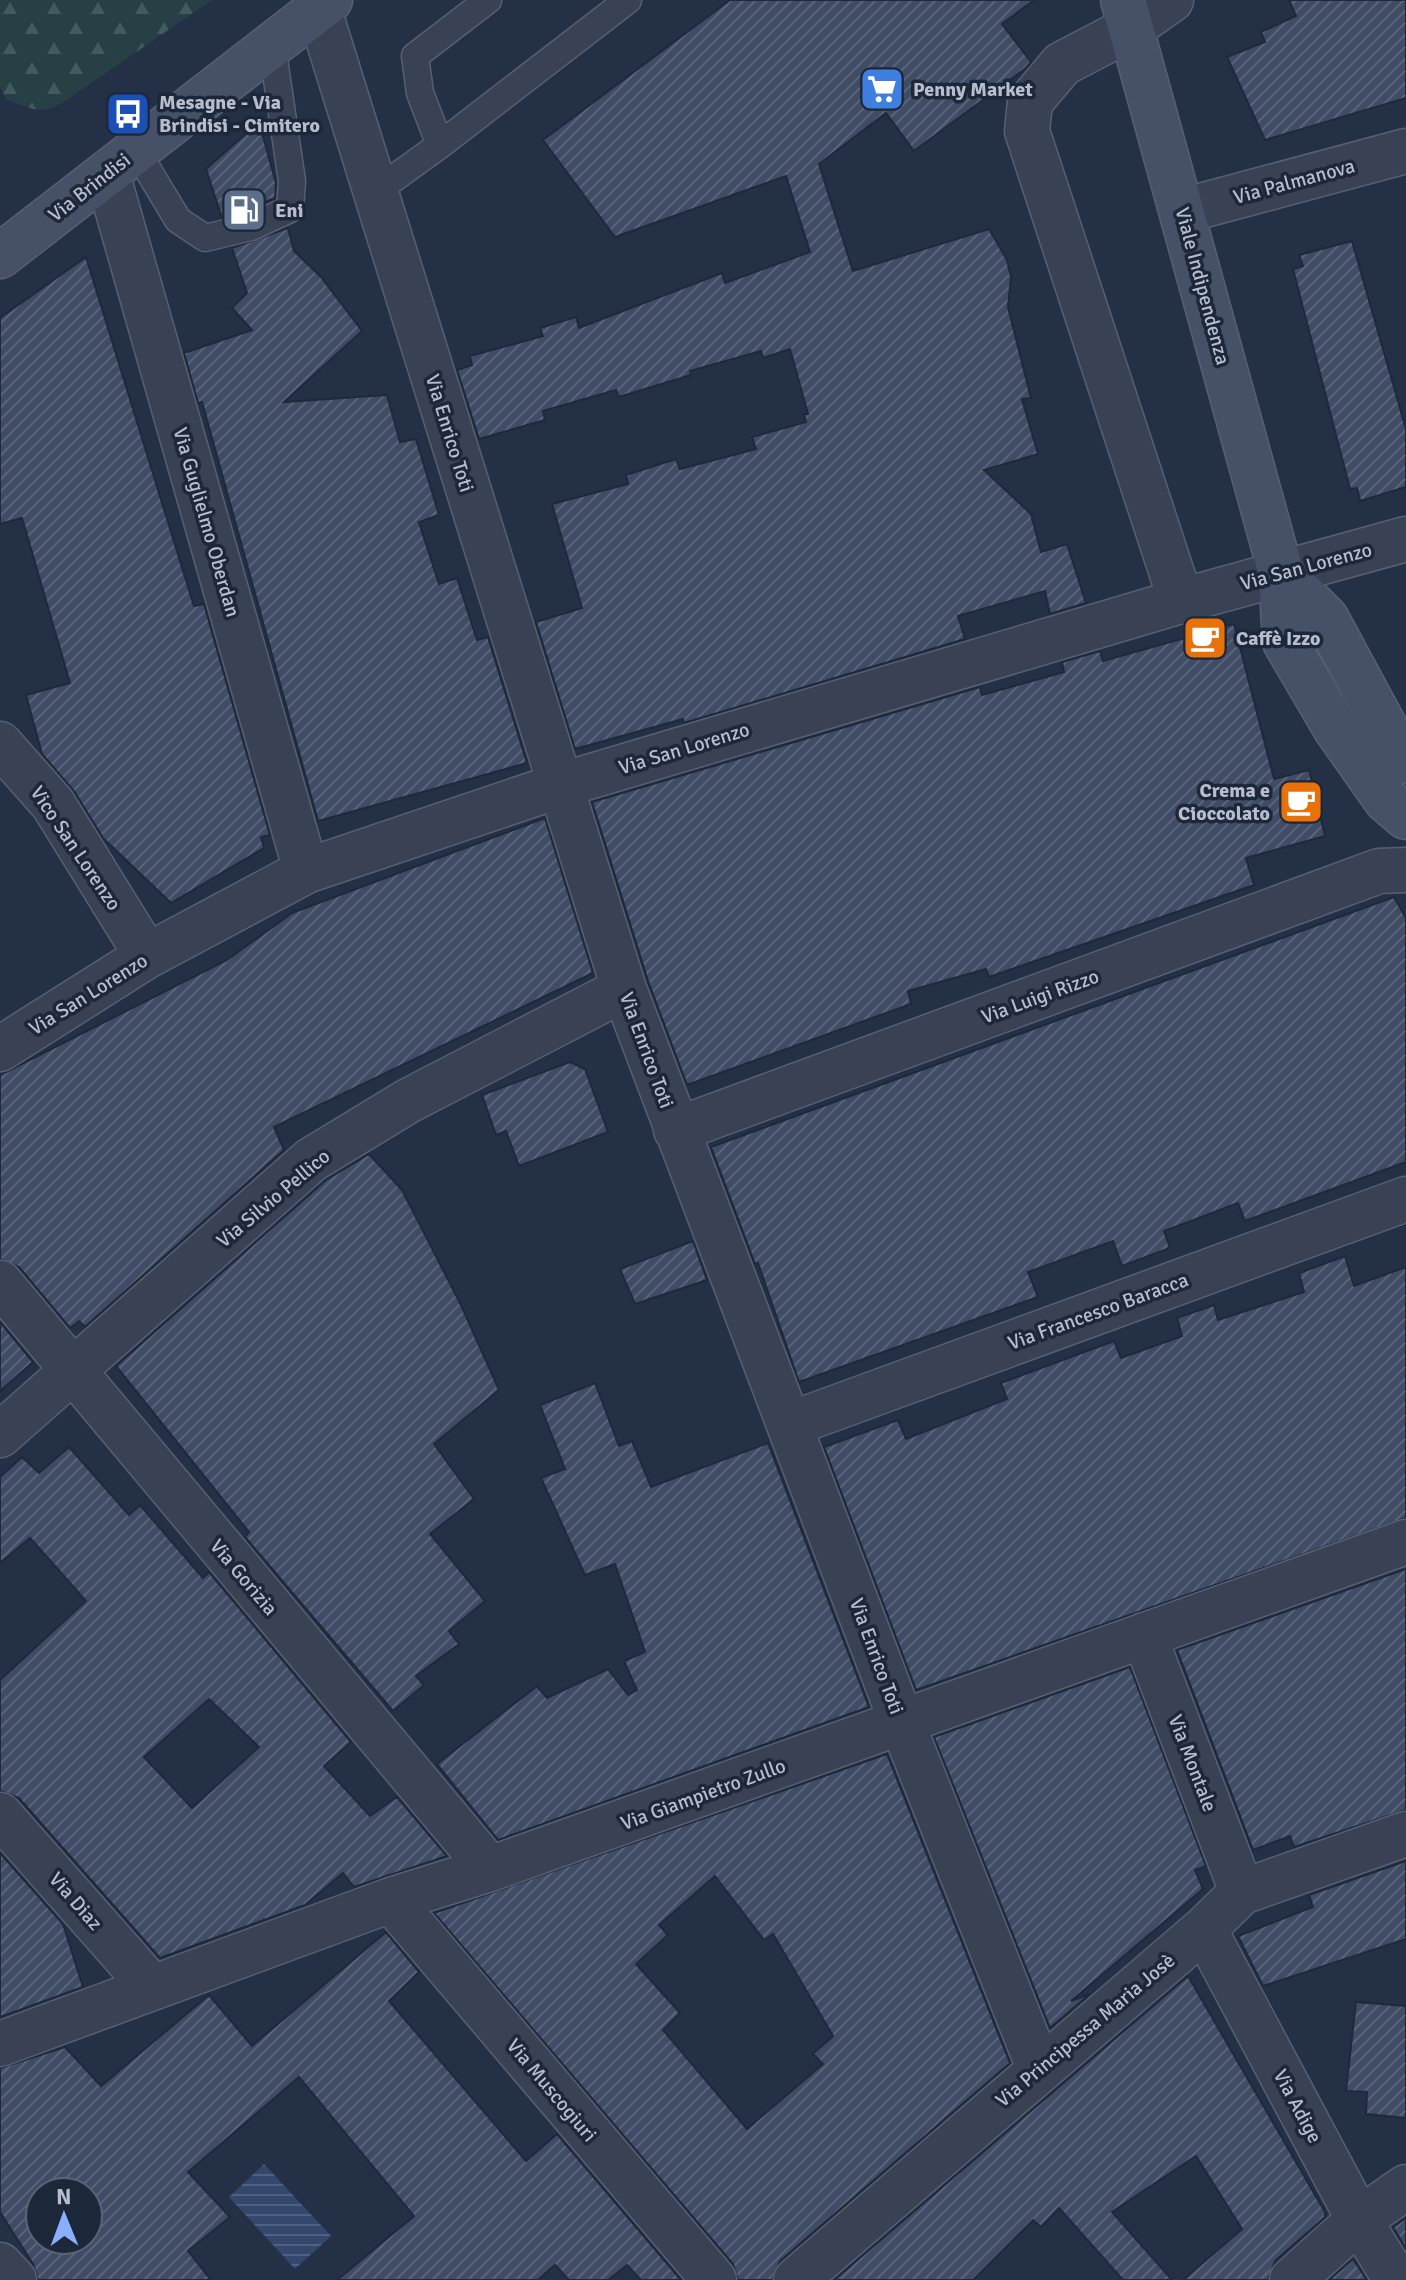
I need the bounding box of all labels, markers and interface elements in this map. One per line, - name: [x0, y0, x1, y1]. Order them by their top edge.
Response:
- supermarket icon: Penny Market: [858, 65, 906, 113]
- place label: Penny Market: [913, 77, 1033, 102]
- bus stop icon: Mesagne - Via Brindisi - Cimitero: [104, 90, 152, 138]
- place label: Mesagne - Via Brindisi - Cimitero: [159, 90, 320, 138]
- street label: Via Brindisi: [43, 148, 135, 227]
- street label: Via Palmanova: [1231, 153, 1358, 210]
- fuel station icon: Eni: [220, 186, 268, 234]
- place label: Eni: [275, 198, 303, 223]
- street label: Viale Indipendenza: [1169, 205, 1236, 368]
- street label: Via Enrico Toti: [420, 371, 479, 495]
- street label: Via Guglielmo Oberdan: [167, 424, 246, 620]
- street label: Via San Lorenzo: [1238, 537, 1375, 596]
- cafe icon: Caffè Izzo: [1181, 614, 1229, 662]
- place label: Caffè Izzo: [1236, 626, 1321, 651]
- street label: Via San Lorenzo: [616, 717, 752, 780]
- place label: Crema e Cioccolato: [1178, 778, 1270, 826]
- cafe icon: Crema e Cioccolato: [1277, 778, 1325, 826]
- street label: Vico San Lorenzo: [25, 781, 126, 915]
- street label: Via San Lorenzo: [24, 948, 152, 1041]
- street label: Via Luigi Rizzo: [978, 964, 1102, 1029]
- street label: Via Enrico Toti: [614, 989, 679, 1112]
- street label: Via Silvio Pellico: [212, 1144, 335, 1253]
- street label: Via Francesco Baracca: [1004, 1267, 1192, 1356]
- street label: Via Gorizia: [204, 1534, 283, 1621]
- street label: Via Enrico Toti: [844, 1595, 909, 1718]
- street label: Via Montale: [1163, 1711, 1222, 1815]
- street label: Via Giampietro Zullo: [617, 1753, 789, 1836]
- street label: Via Diaz: [44, 1867, 108, 1936]
- street label: Via Principessa Maria Josè: [991, 1948, 1180, 2113]
- street label: Via Muscogiuri: [501, 2034, 602, 2147]
- street label: Via Adige: [1268, 2065, 1327, 2147]
- north arrow: [24, 2176, 104, 2256]
- text: N: [56, 2183, 72, 2210]

